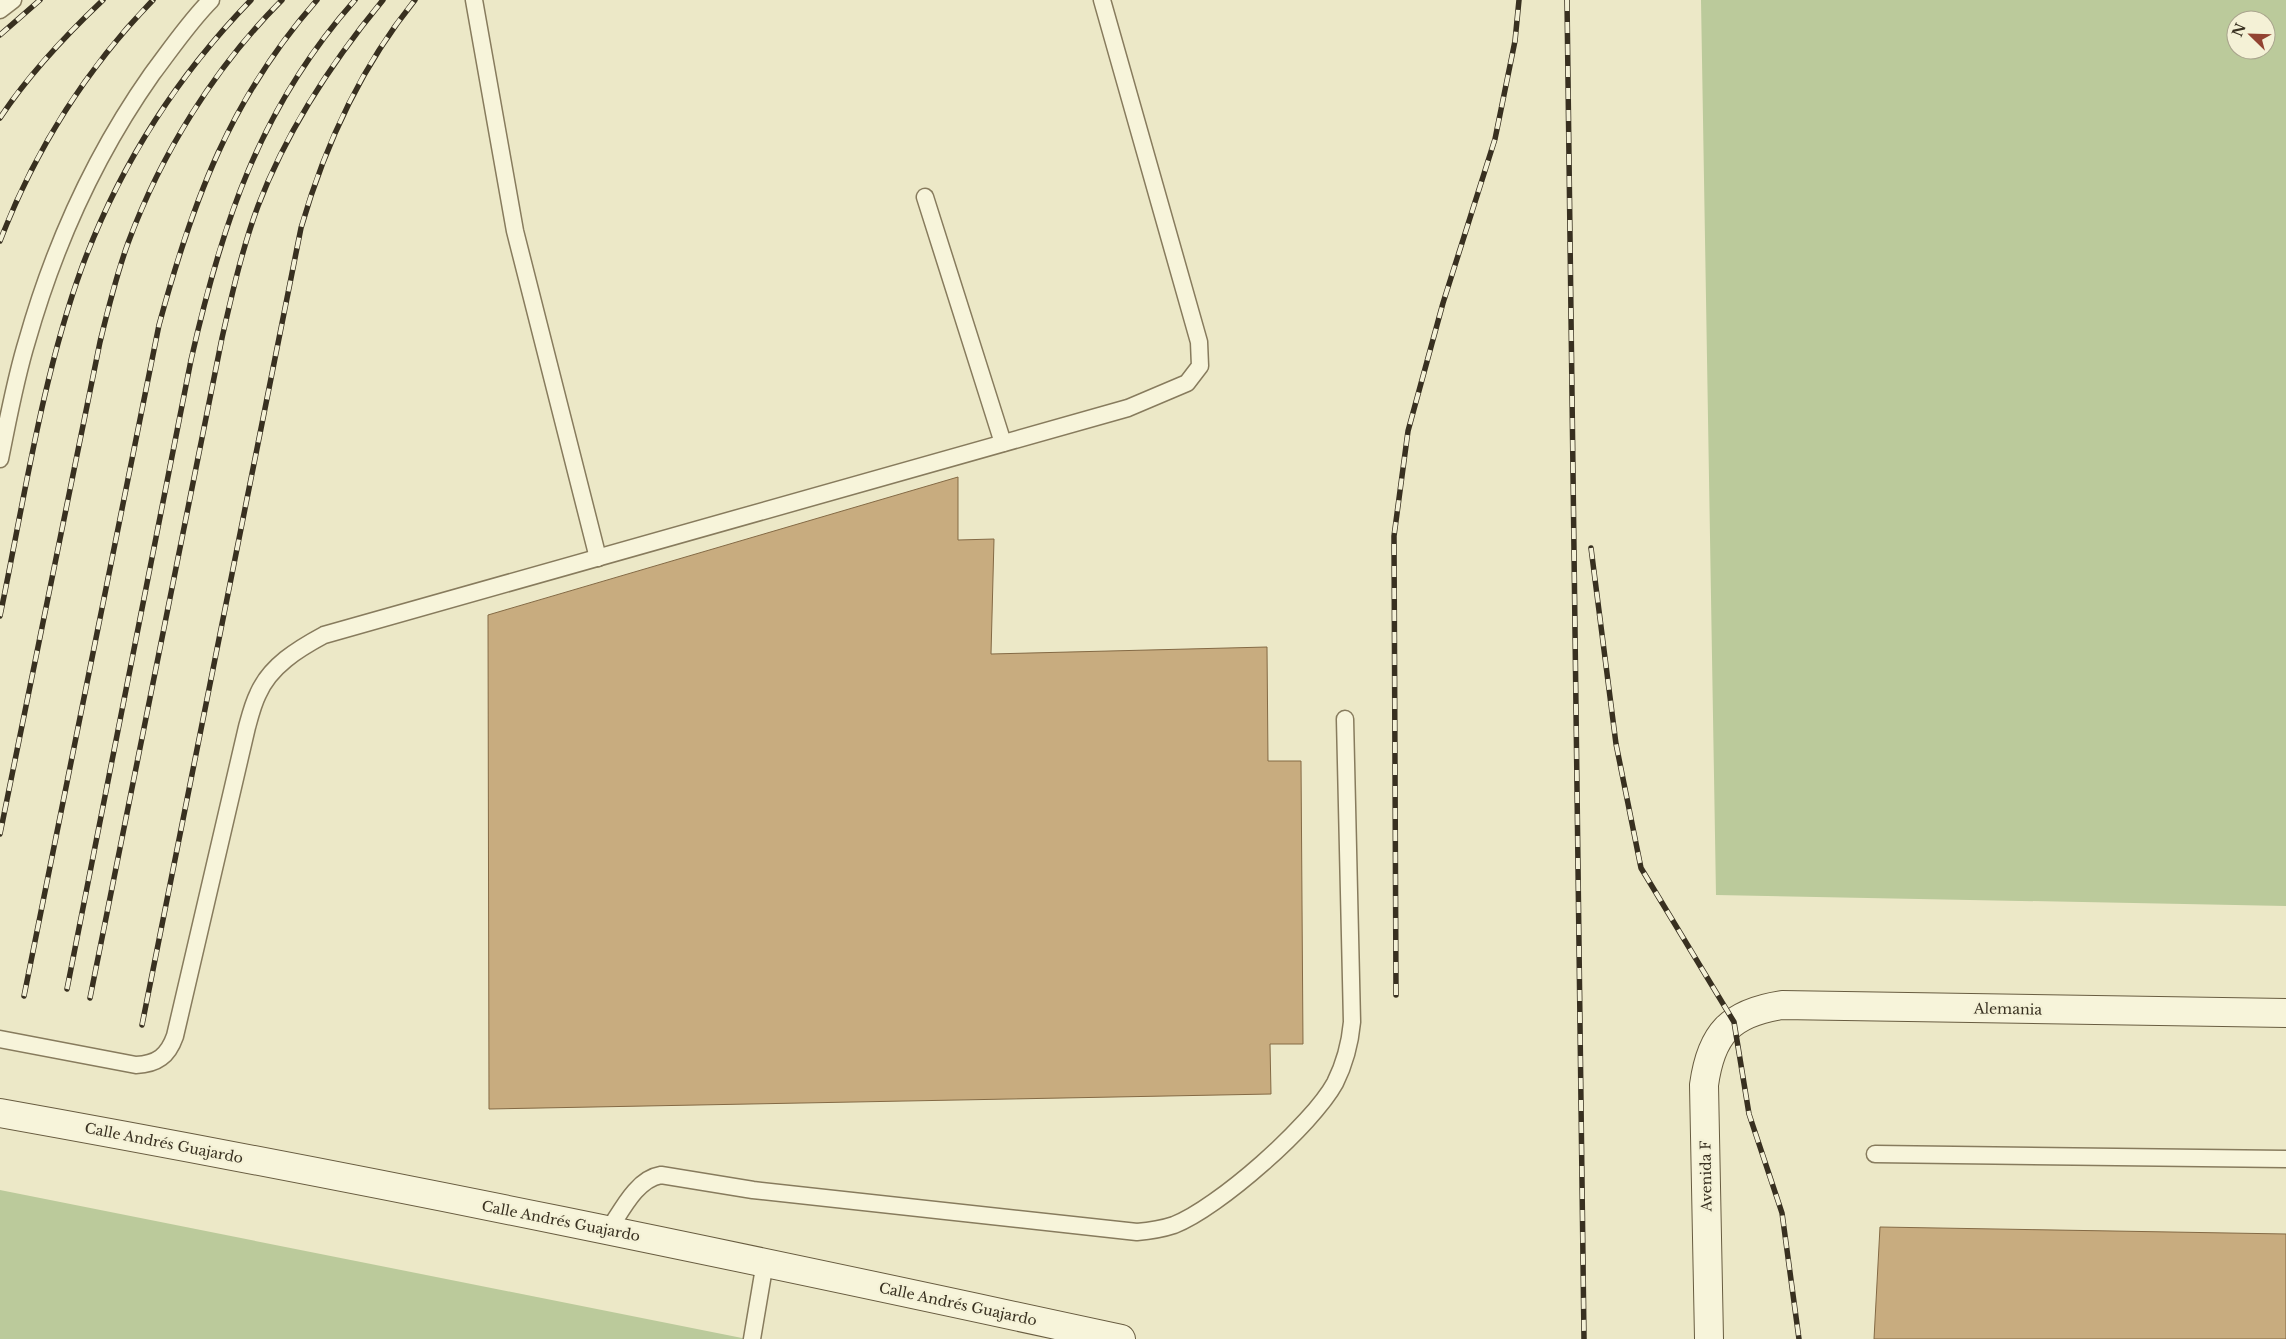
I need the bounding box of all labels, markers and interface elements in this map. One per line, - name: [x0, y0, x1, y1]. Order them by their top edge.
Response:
- north arrow: [2226, 10, 2276, 60]
- text: N: [2228, 20, 2250, 39]
- street label: Alemania: [1973, 999, 2043, 1019]
- street label: Calle Andrés Guajardo: [83, 1119, 245, 1167]
- street label: Avenida F: [1696, 1140, 1716, 1213]
- street label: Calle Andrés Guajardo: [480, 1197, 642, 1245]
- street label: Calle Andrés Guajardo: [877, 1278, 1039, 1330]

